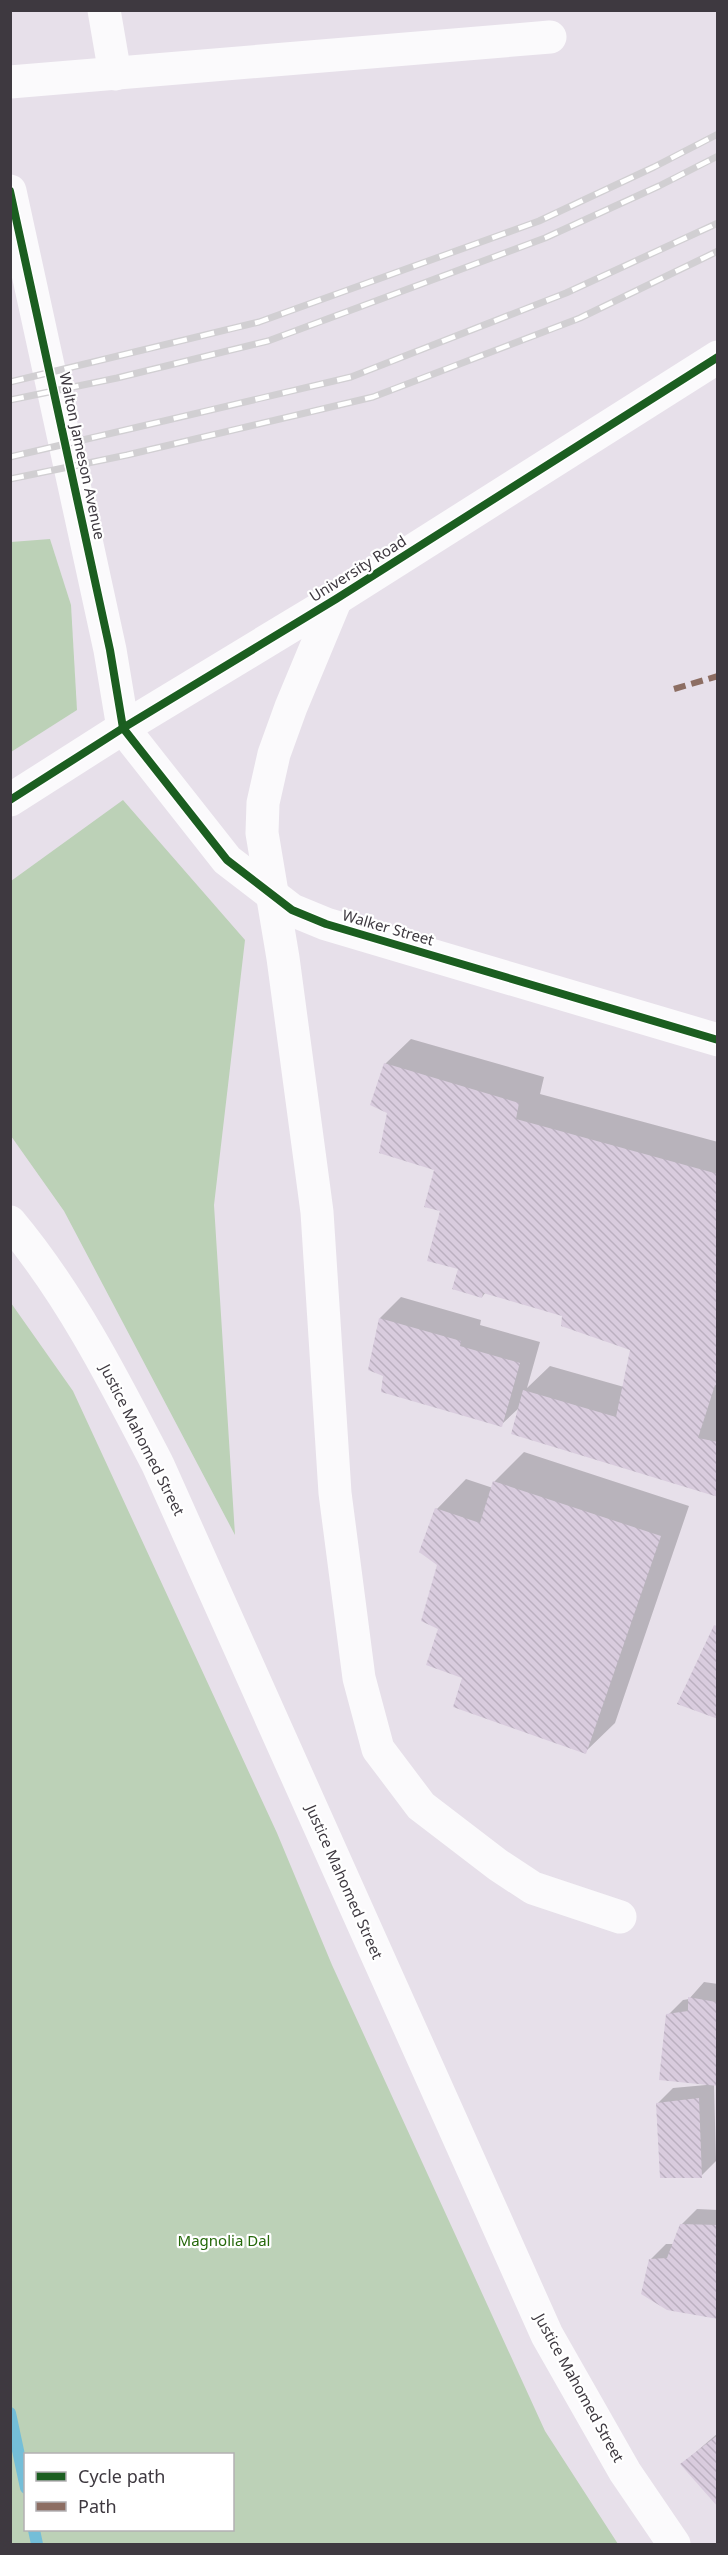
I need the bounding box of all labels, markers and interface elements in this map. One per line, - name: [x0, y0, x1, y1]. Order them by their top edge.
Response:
- street label: Walton Jameson Avenue: [55, 370, 111, 541]
- street label: University Road: [305, 530, 410, 606]
- street label: Walker Street: [340, 904, 437, 950]
- street label: Justice Mahomed Street: [95, 1359, 190, 1519]
- street label: Justice Mahomed Street: [301, 1799, 388, 1963]
- park label: Magnolia Dal: [178, 2230, 270, 2250]
- street label: Justice Mahomed Street: [530, 2308, 629, 2466]
- legend: [24, 2453, 234, 2531]
- text: Cycle path: [78, 2464, 165, 2488]
- text: Path: [78, 2494, 117, 2518]

